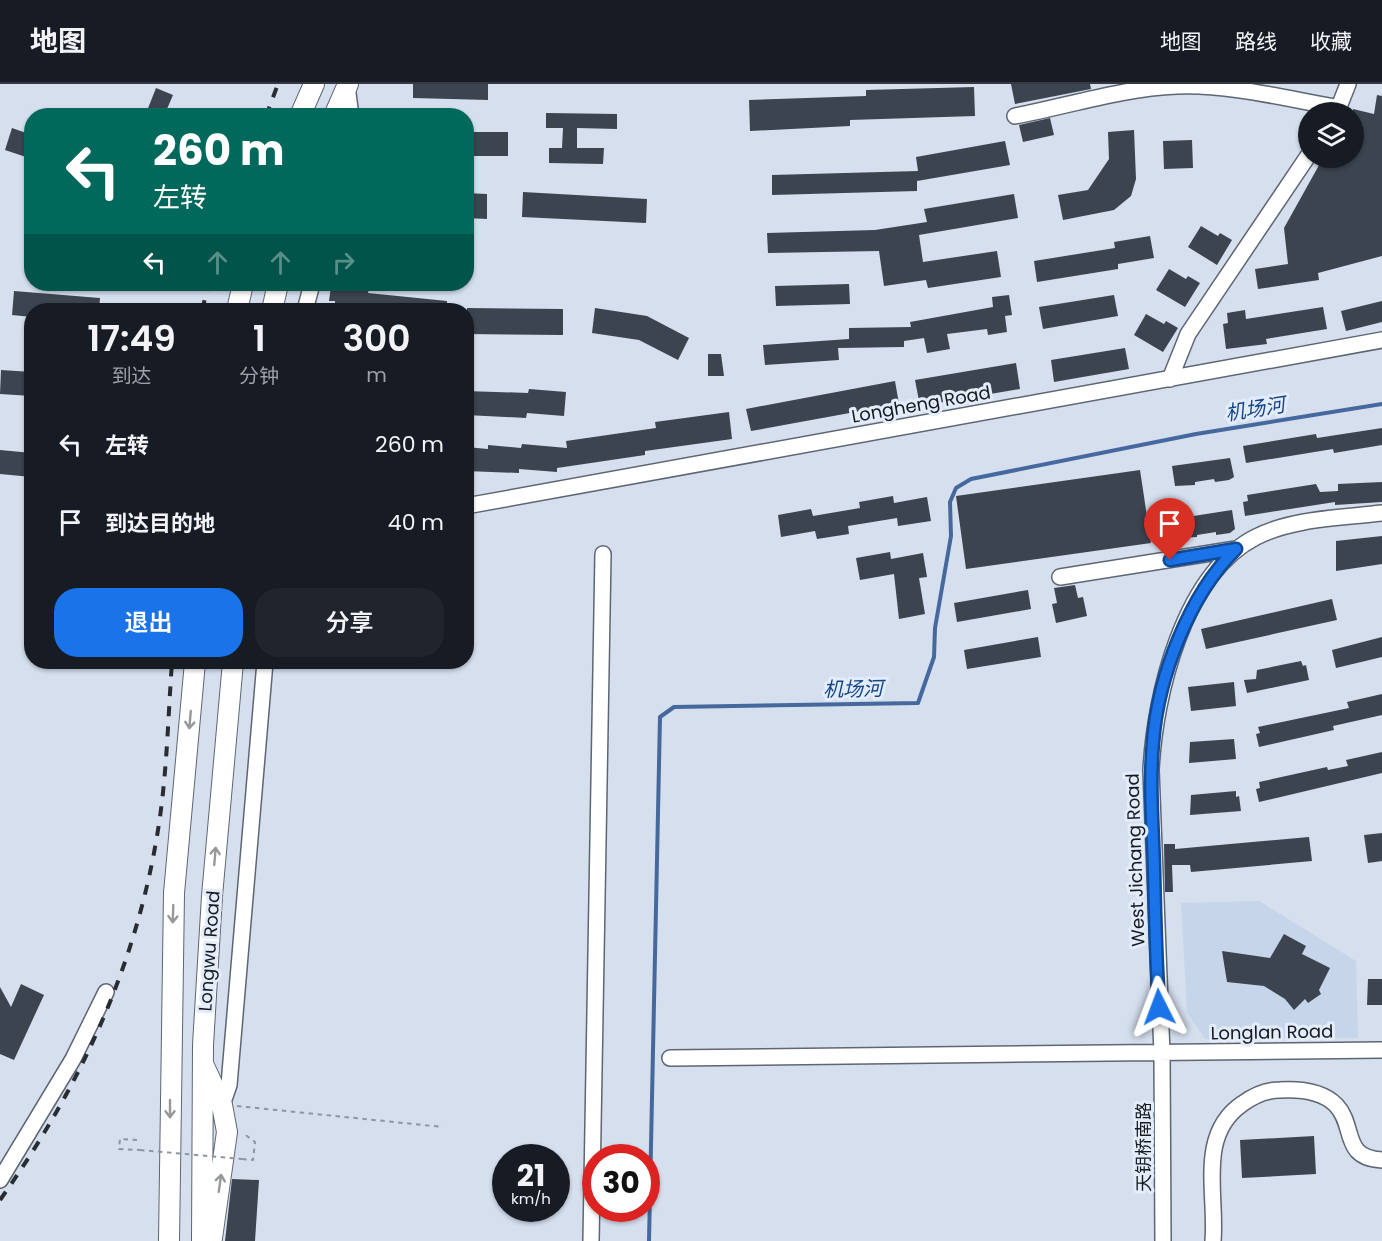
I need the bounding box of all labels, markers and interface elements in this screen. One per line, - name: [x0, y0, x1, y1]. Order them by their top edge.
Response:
- text: 地图: [30, 22, 86, 61]
- text: 地图: [1160, 27, 1202, 56]
- text: 路线: [1235, 27, 1277, 56]
- text: 收藏: [1310, 27, 1352, 56]
- map controls: [1298, 102, 1364, 168]
- button: layers: [1298, 102, 1364, 168]
- text: 260 m: [153, 121, 285, 180]
- icon: left: [54, 132, 132, 210]
- text: 左转: [153, 179, 207, 216]
- icon: left: [138, 246, 171, 279]
- icon: ahead: [201, 246, 234, 279]
- icon: ahead: [264, 246, 297, 279]
- icon: right: [327, 246, 360, 279]
- text: 17:49: [87, 313, 176, 364]
- text: 1: [253, 313, 266, 364]
- text: 300: [343, 313, 411, 364]
- text: m: [366, 361, 387, 389]
- text: 到达: [112, 362, 152, 390]
- text: 分钟: [239, 362, 279, 390]
- street label: Longheng Road: [849, 379, 993, 429]
- water label: 机场河: [1223, 390, 1291, 428]
- icon: left: [54, 428, 87, 461]
- text: 260 m: [375, 429, 444, 460]
- text: 左转: [105, 430, 149, 461]
- pin: [1144, 498, 1195, 560]
- icon: arrive: [54, 506, 87, 539]
- text: 40 m: [388, 507, 444, 538]
- icon: arrive: [1153, 507, 1186, 540]
- text: 到达目的地: [105, 508, 215, 539]
- button: 退出: [54, 588, 243, 657]
- button: 分享: [255, 588, 444, 657]
- water label: 机场河: [823, 674, 887, 704]
- one-way arrow: [184, 709, 195, 729]
- street label: West Jichang Road: [1119, 773, 1151, 947]
- one-way arrow: [210, 846, 221, 866]
- street label: Longwu Road: [192, 890, 226, 1012]
- one-way arrow: [168, 904, 179, 924]
- position arrow: [1127, 975, 1191, 1039]
- street label: Longlan Road: [1210, 1018, 1334, 1046]
- one-way arrow: [164, 1098, 176, 1118]
- street label: 天钥桥南路: [1131, 1102, 1156, 1192]
- speed limit sign: 30: [582, 1144, 660, 1222]
- text: 21: [517, 1154, 545, 1197]
- one-way arrow: [214, 1174, 225, 1194]
- text: km/h: [511, 1188, 551, 1209]

